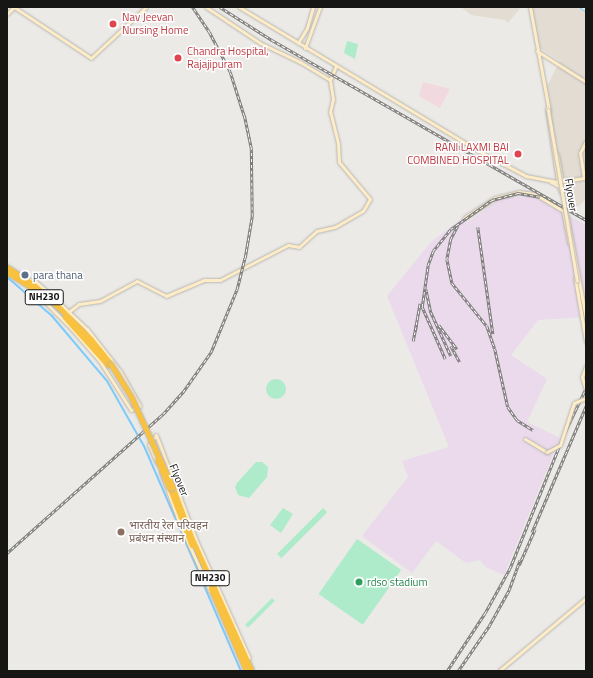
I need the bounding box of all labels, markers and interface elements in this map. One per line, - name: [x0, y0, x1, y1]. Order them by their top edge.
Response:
- place label: Nav Jeevan Nursing Home: [122, 11, 189, 37]
- marker: Nav Jeevan Nursing Home: [107, 18, 119, 30]
- place label: Chandra Hospital, Rajajipuram: [187, 45, 269, 71]
- marker: Chandra Hospital, Rajajipuram: [172, 52, 184, 64]
- place label: RANI LAXMI BAI COMBINED HOSPITAL: [407, 141, 509, 167]
- marker: RANI LAXMI BAI COMBINED HOSPITAL: [512, 148, 524, 160]
- street label: Flyover: [562, 177, 580, 213]
- place label: para thana: [33, 268, 83, 282]
- marker: para thana: [20, 270, 30, 280]
- road number: NH230: [24, 289, 64, 305]
- street label: Flyover: [167, 462, 191, 498]
- place label: भारतीय रेल परिवहन प्रबंधन संस्थान: [129, 519, 208, 545]
- marker: भारतीय रेल परिवहन प्रबंधन संस्थान: [116, 527, 126, 537]
- road number: NH230: [190, 570, 230, 586]
- place label: rdso stadium: [367, 575, 428, 589]
- marker: rdso stadium: [354, 577, 364, 587]

